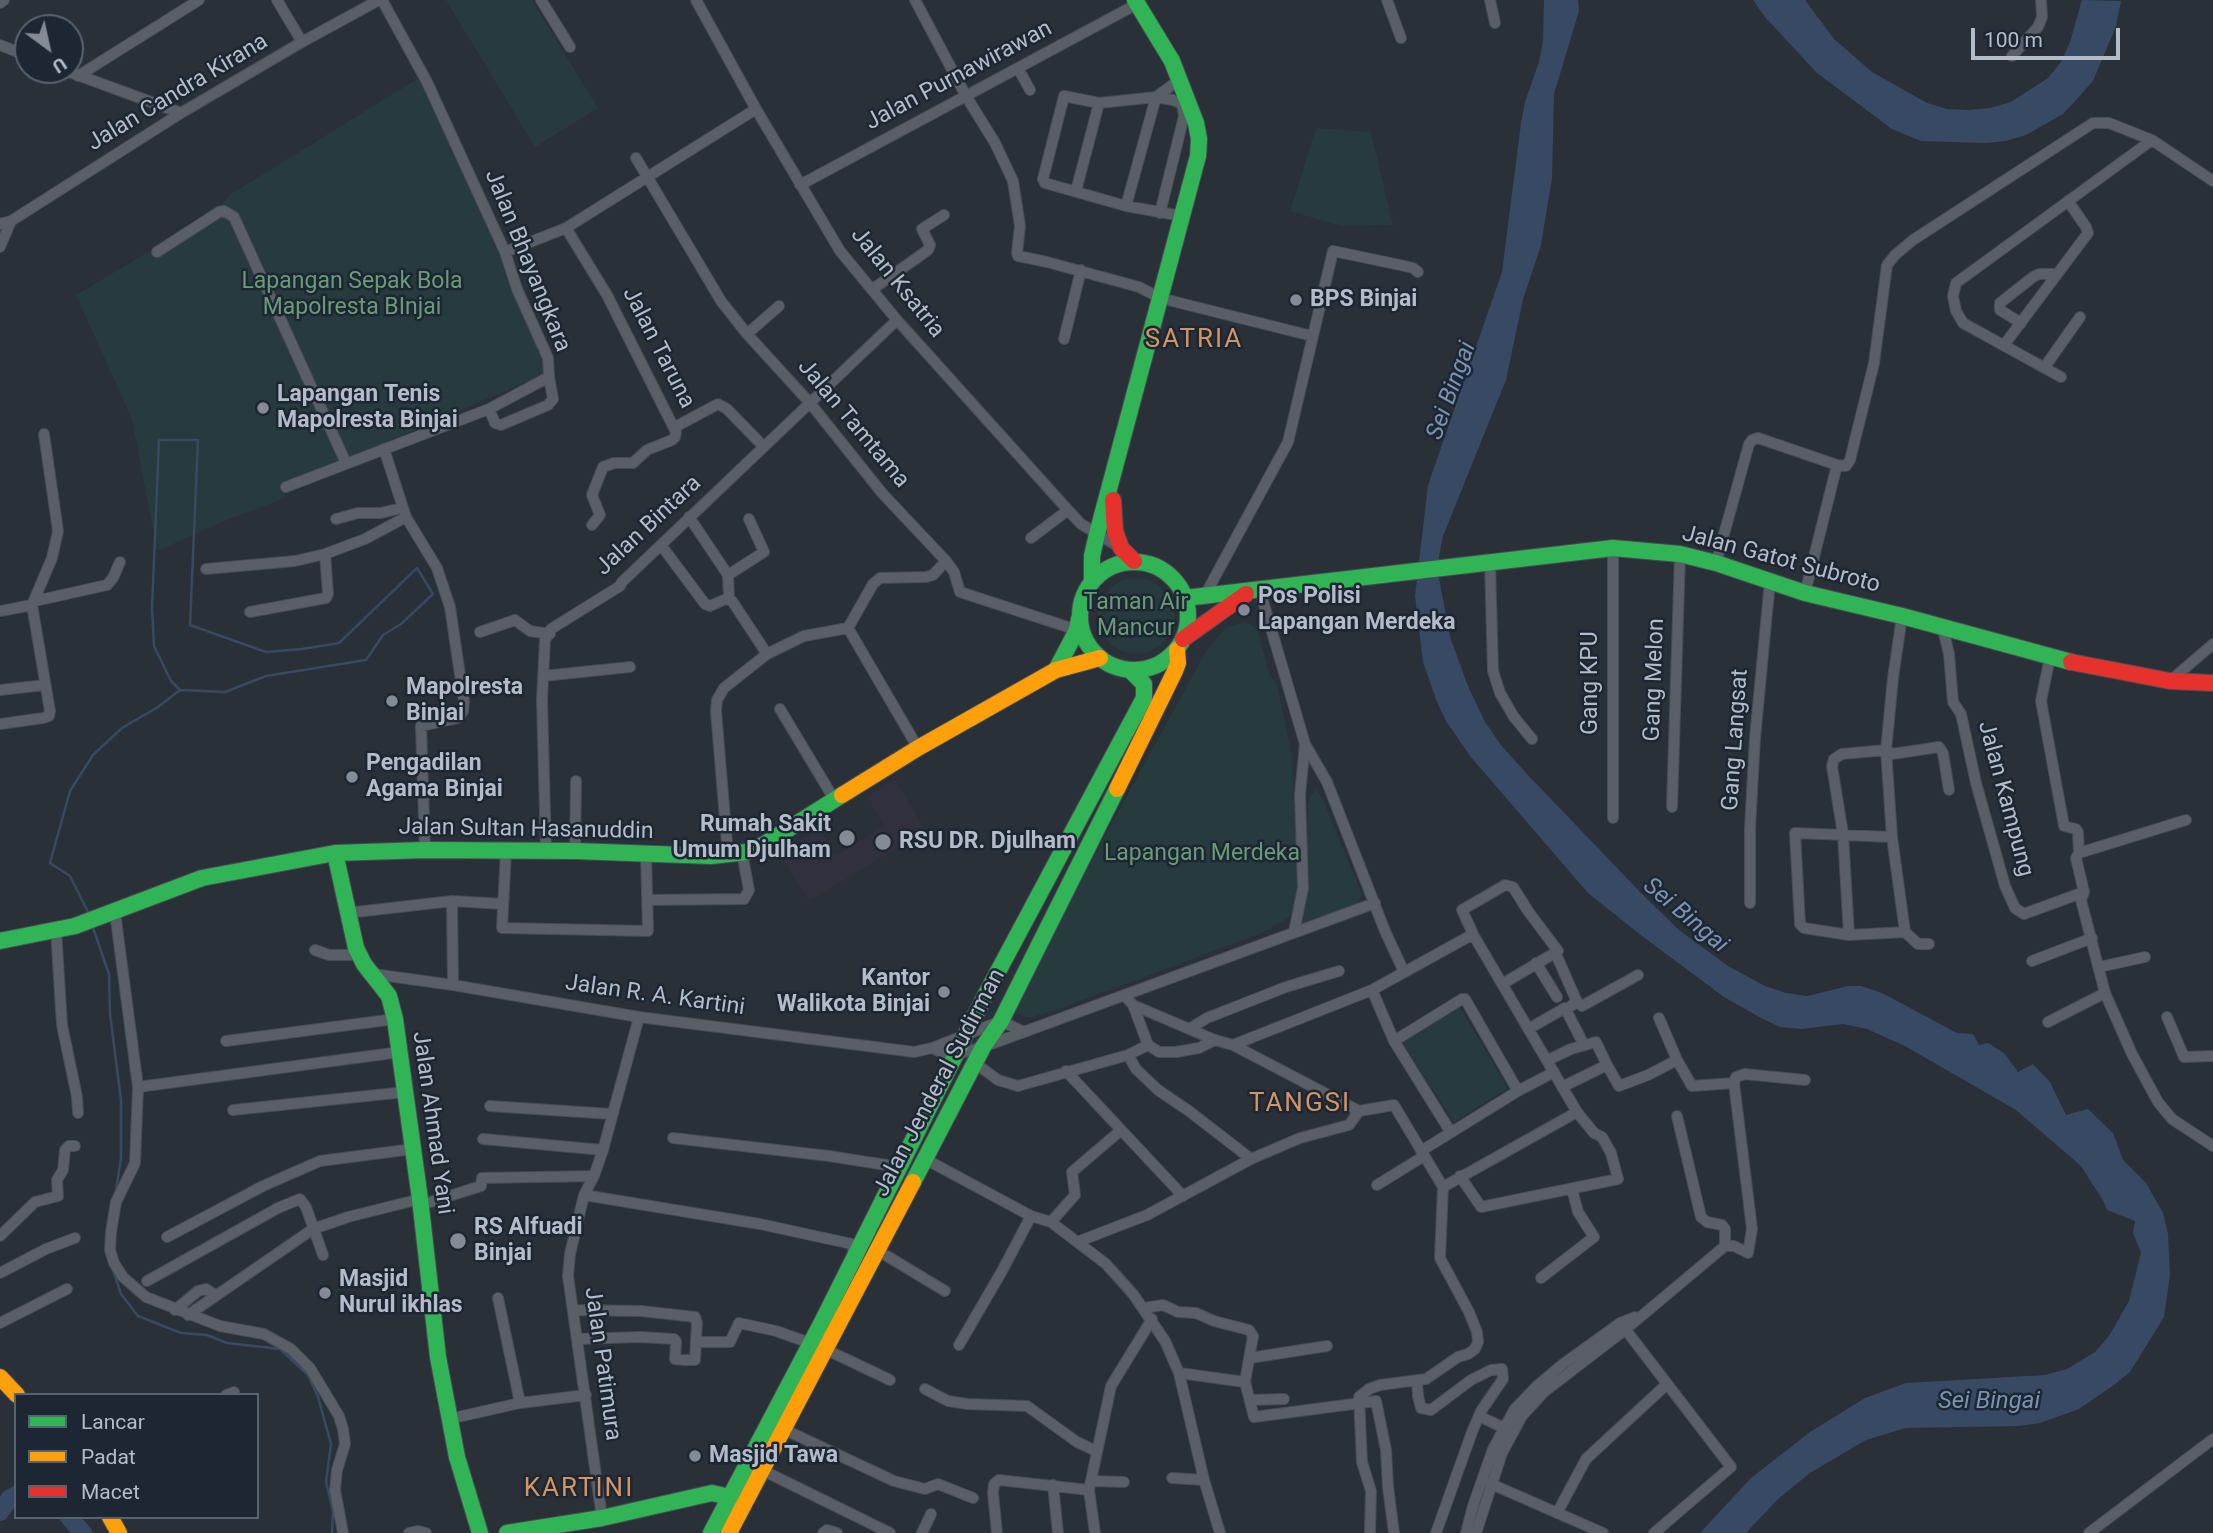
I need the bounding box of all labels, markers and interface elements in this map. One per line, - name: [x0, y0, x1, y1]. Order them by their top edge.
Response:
- north arrow: [14, 14, 84, 84]
- scale bar: [1975, 14, 2124, 58]
- street label: Jalan Purnawirawan: [861, 15, 1057, 137]
- street label: Jalan Candra Kirana: [83, 28, 273, 158]
- text: 100 m: [1984, 28, 2043, 52]
- text: U: [48, 52, 71, 78]
- street label: Jalan Bhayangkara: [478, 166, 576, 356]
- street label: Jalan Ksatria: [844, 222, 950, 344]
- park label: Lapangan Sepak Bola Mapolresta BInjai: [241, 268, 463, 322]
- street label: Jalan Taruna: [616, 283, 700, 413]
- place label: BPS Binjai: [1310, 286, 1417, 314]
- marker: BPS Binjai: [1288, 292, 1304, 308]
- district label: SATRIA: [1145, 324, 1243, 356]
- water label: Sei Bingai: [1421, 338, 1483, 444]
- street label: Jalan Tamtama: [791, 354, 915, 494]
- place label: Lapangan Tenis Mapolresta Binjai: [277, 381, 458, 435]
- marker: Lapangan Tenis Mapolresta Binjai: [255, 400, 271, 416]
- street label: Jalan Bintara: [591, 470, 707, 582]
- street label: Jalan Gatot Subroto: [1679, 520, 1883, 600]
- place label: Pos Polisi Lapangan Merdeka: [1258, 583, 1456, 637]
- park label: Taman Air Mancur: [1084, 589, 1188, 643]
- marker: Pos Polisi Lapangan Merdeka: [1236, 602, 1252, 618]
- street label: Gang Melon: [1639, 618, 1671, 742]
- street label: Gang KPU: [1577, 631, 1605, 735]
- street label: Gang Langsat: [1717, 668, 1755, 812]
- place label: Mapolresta Binjai: [406, 674, 523, 728]
- marker: Mapolresta Binjai: [384, 693, 400, 709]
- street label: Jalan Kampung: [1971, 718, 2039, 880]
- place label: Pengadilan Agama Binjai: [366, 750, 503, 804]
- marker: Pengadilan Agama Binjai: [344, 769, 360, 785]
- place label: Rumah Sakit Umum Djulham: [672, 811, 831, 865]
- street label: Jalan Sultan Hasanuddin: [398, 814, 654, 846]
- marker: Rumah Sakit Umum Djulham: [837, 828, 857, 848]
- place label: RSU DR. Djulham: [899, 828, 1076, 856]
- marker: RSU DR. Djulham: [873, 832, 893, 852]
- park label: Lapangan Merdeka: [1104, 840, 1300, 868]
- water label: Sei Bingai: [1637, 872, 1733, 960]
- place label: Kantor Walikota Binjai: [777, 965, 930, 1019]
- street label: Jalan Jenderal Sudirman: [868, 965, 1012, 1201]
- street label: Jalan R. A. Kartini: [563, 970, 747, 1022]
- marker: Kantor Walikota Binjai: [936, 984, 952, 1000]
- street label: Jalan Ahmad Yani: [405, 1030, 459, 1216]
- district label: TANGSI: [1250, 1088, 1350, 1120]
- place label: RS Alfuadi Binjai: [474, 1214, 583, 1268]
- marker: RS Alfuadi Binjai: [448, 1231, 468, 1251]
- place label: Masjid Nurul ikhlas: [339, 1266, 463, 1320]
- marker: Masjid Nurul ikhlas: [317, 1285, 333, 1301]
- street label: Jalan Patimura: [578, 1286, 626, 1442]
- water label: Sei Bingai: [1938, 1388, 2040, 1416]
- legend: [14, 1393, 259, 1519]
- text: Lancar: [81, 1410, 145, 1434]
- place label: Masjid Tawa: [709, 1442, 838, 1470]
- text: Padat: [81, 1445, 136, 1469]
- marker: Masjid Tawa: [687, 1448, 703, 1464]
- district label: KARTINI: [525, 1473, 633, 1505]
- text: Macet: [81, 1480, 140, 1504]

